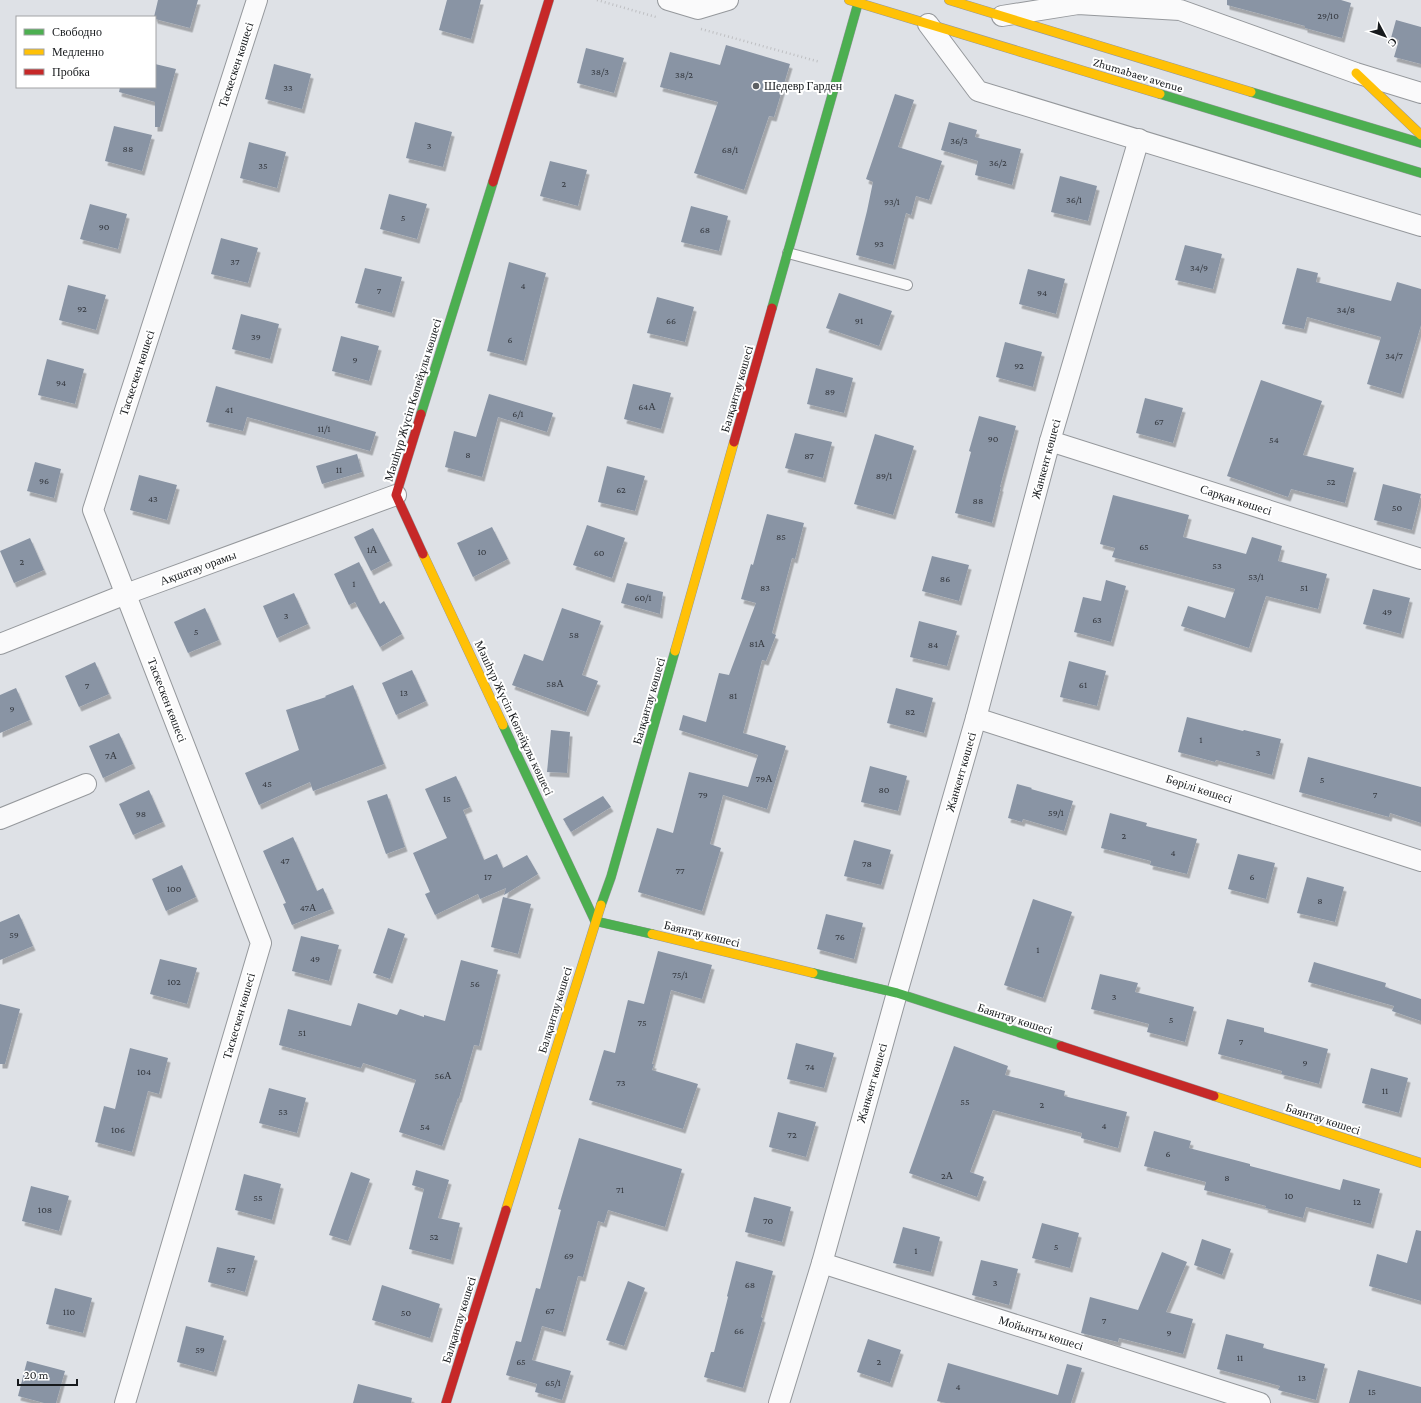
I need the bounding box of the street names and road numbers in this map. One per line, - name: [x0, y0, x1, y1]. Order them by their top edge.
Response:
- street label: Таскескен көшесі: [216, 20, 257, 110]
- street label: Zhumabaev avenue: [1091, 55, 1185, 95]
- street label: Мәшһүр Жүсіп Көпейұлы көшесі: [382, 316, 445, 483]
- street label: Таскескен көшесі: [117, 328, 158, 418]
- street label: Балқантау көшесі: [718, 343, 756, 434]
- street label: Жанкент көшесі: [1029, 417, 1064, 501]
- street label: Сарқан көшесі: [1198, 482, 1274, 518]
- street label: Ақшатау орамы: [158, 548, 238, 588]
- street label: Мәшһүр Жүсіп Көпейұлы көшесі: [472, 638, 556, 798]
- street label: Балқантау көшесі: [630, 655, 668, 746]
- street label: Таскескен көшесі: [145, 656, 190, 745]
- street label: Жанкент көшесі: [943, 730, 979, 814]
- street label: Бөрілі көшесі: [1164, 772, 1235, 807]
- street label: Баянтау көшесі: [663, 918, 742, 950]
- street label: Балқантау көшесі: [535, 964, 575, 1055]
- street label: Таскескен көшесі: [220, 971, 258, 1061]
- street label: Баянтау көшесі: [976, 1000, 1055, 1038]
- street label: Жанкент көшесі: [854, 1041, 890, 1125]
- street label: Баянтау көшесі: [1284, 1100, 1363, 1138]
- street label: Балқантау көшесі: [439, 1274, 479, 1365]
- street label: Мойынты көшесі: [997, 1313, 1086, 1353]

